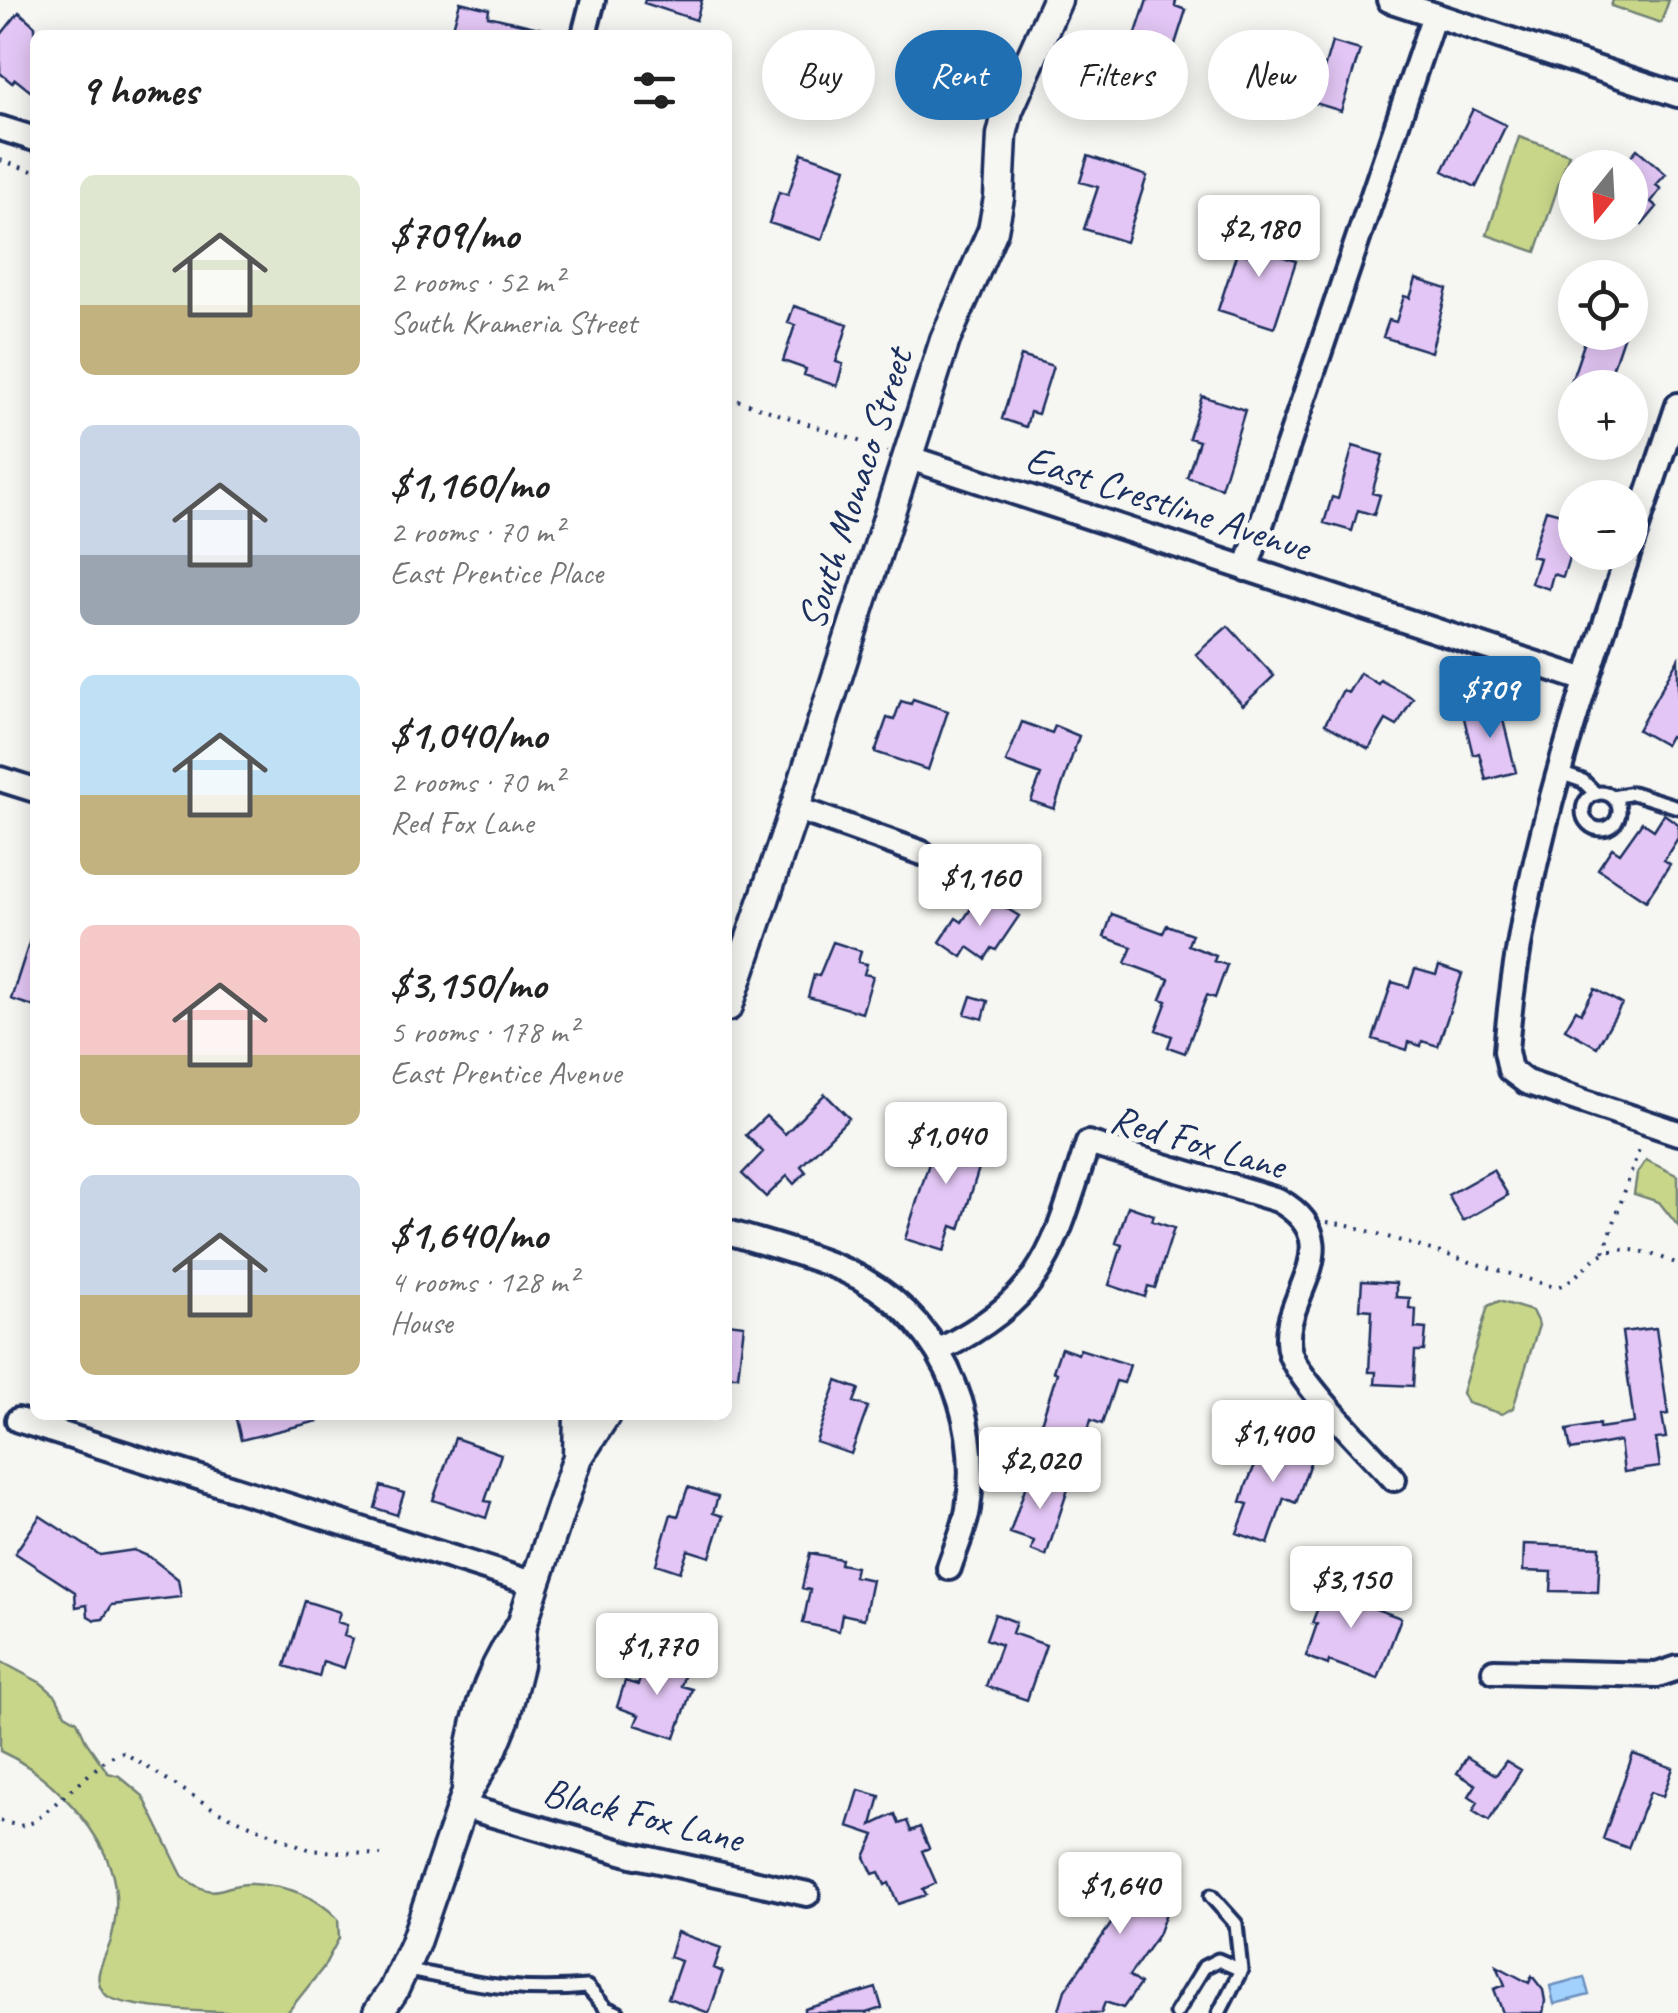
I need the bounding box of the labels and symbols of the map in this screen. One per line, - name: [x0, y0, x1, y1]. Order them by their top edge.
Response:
- north arrow: [1558, 150, 1648, 240]
- pin: $2,180: [1178, 195, 1340, 280]
- street label: South Monaco Street: [786, 339, 925, 635]
- street label: East Crestline Avenue: [1020, 434, 1319, 573]
- pin: $709: [1431, 656, 1549, 741]
- pin: $1,160: [899, 844, 1061, 929]
- street label: Red Fox Lane: [1105, 1093, 1294, 1192]
- pin: $1,040: [865, 1102, 1027, 1187]
- pin: $1,400: [1192, 1400, 1354, 1485]
- pin: $2,020: [959, 1427, 1121, 1512]
- pin: $3,150: [1270, 1546, 1432, 1631]
- pin: $1,770: [576, 1613, 738, 1698]
- street label: Black Fox Lane: [538, 1766, 751, 1865]
- pin: $1,640: [1039, 1852, 1201, 1937]

